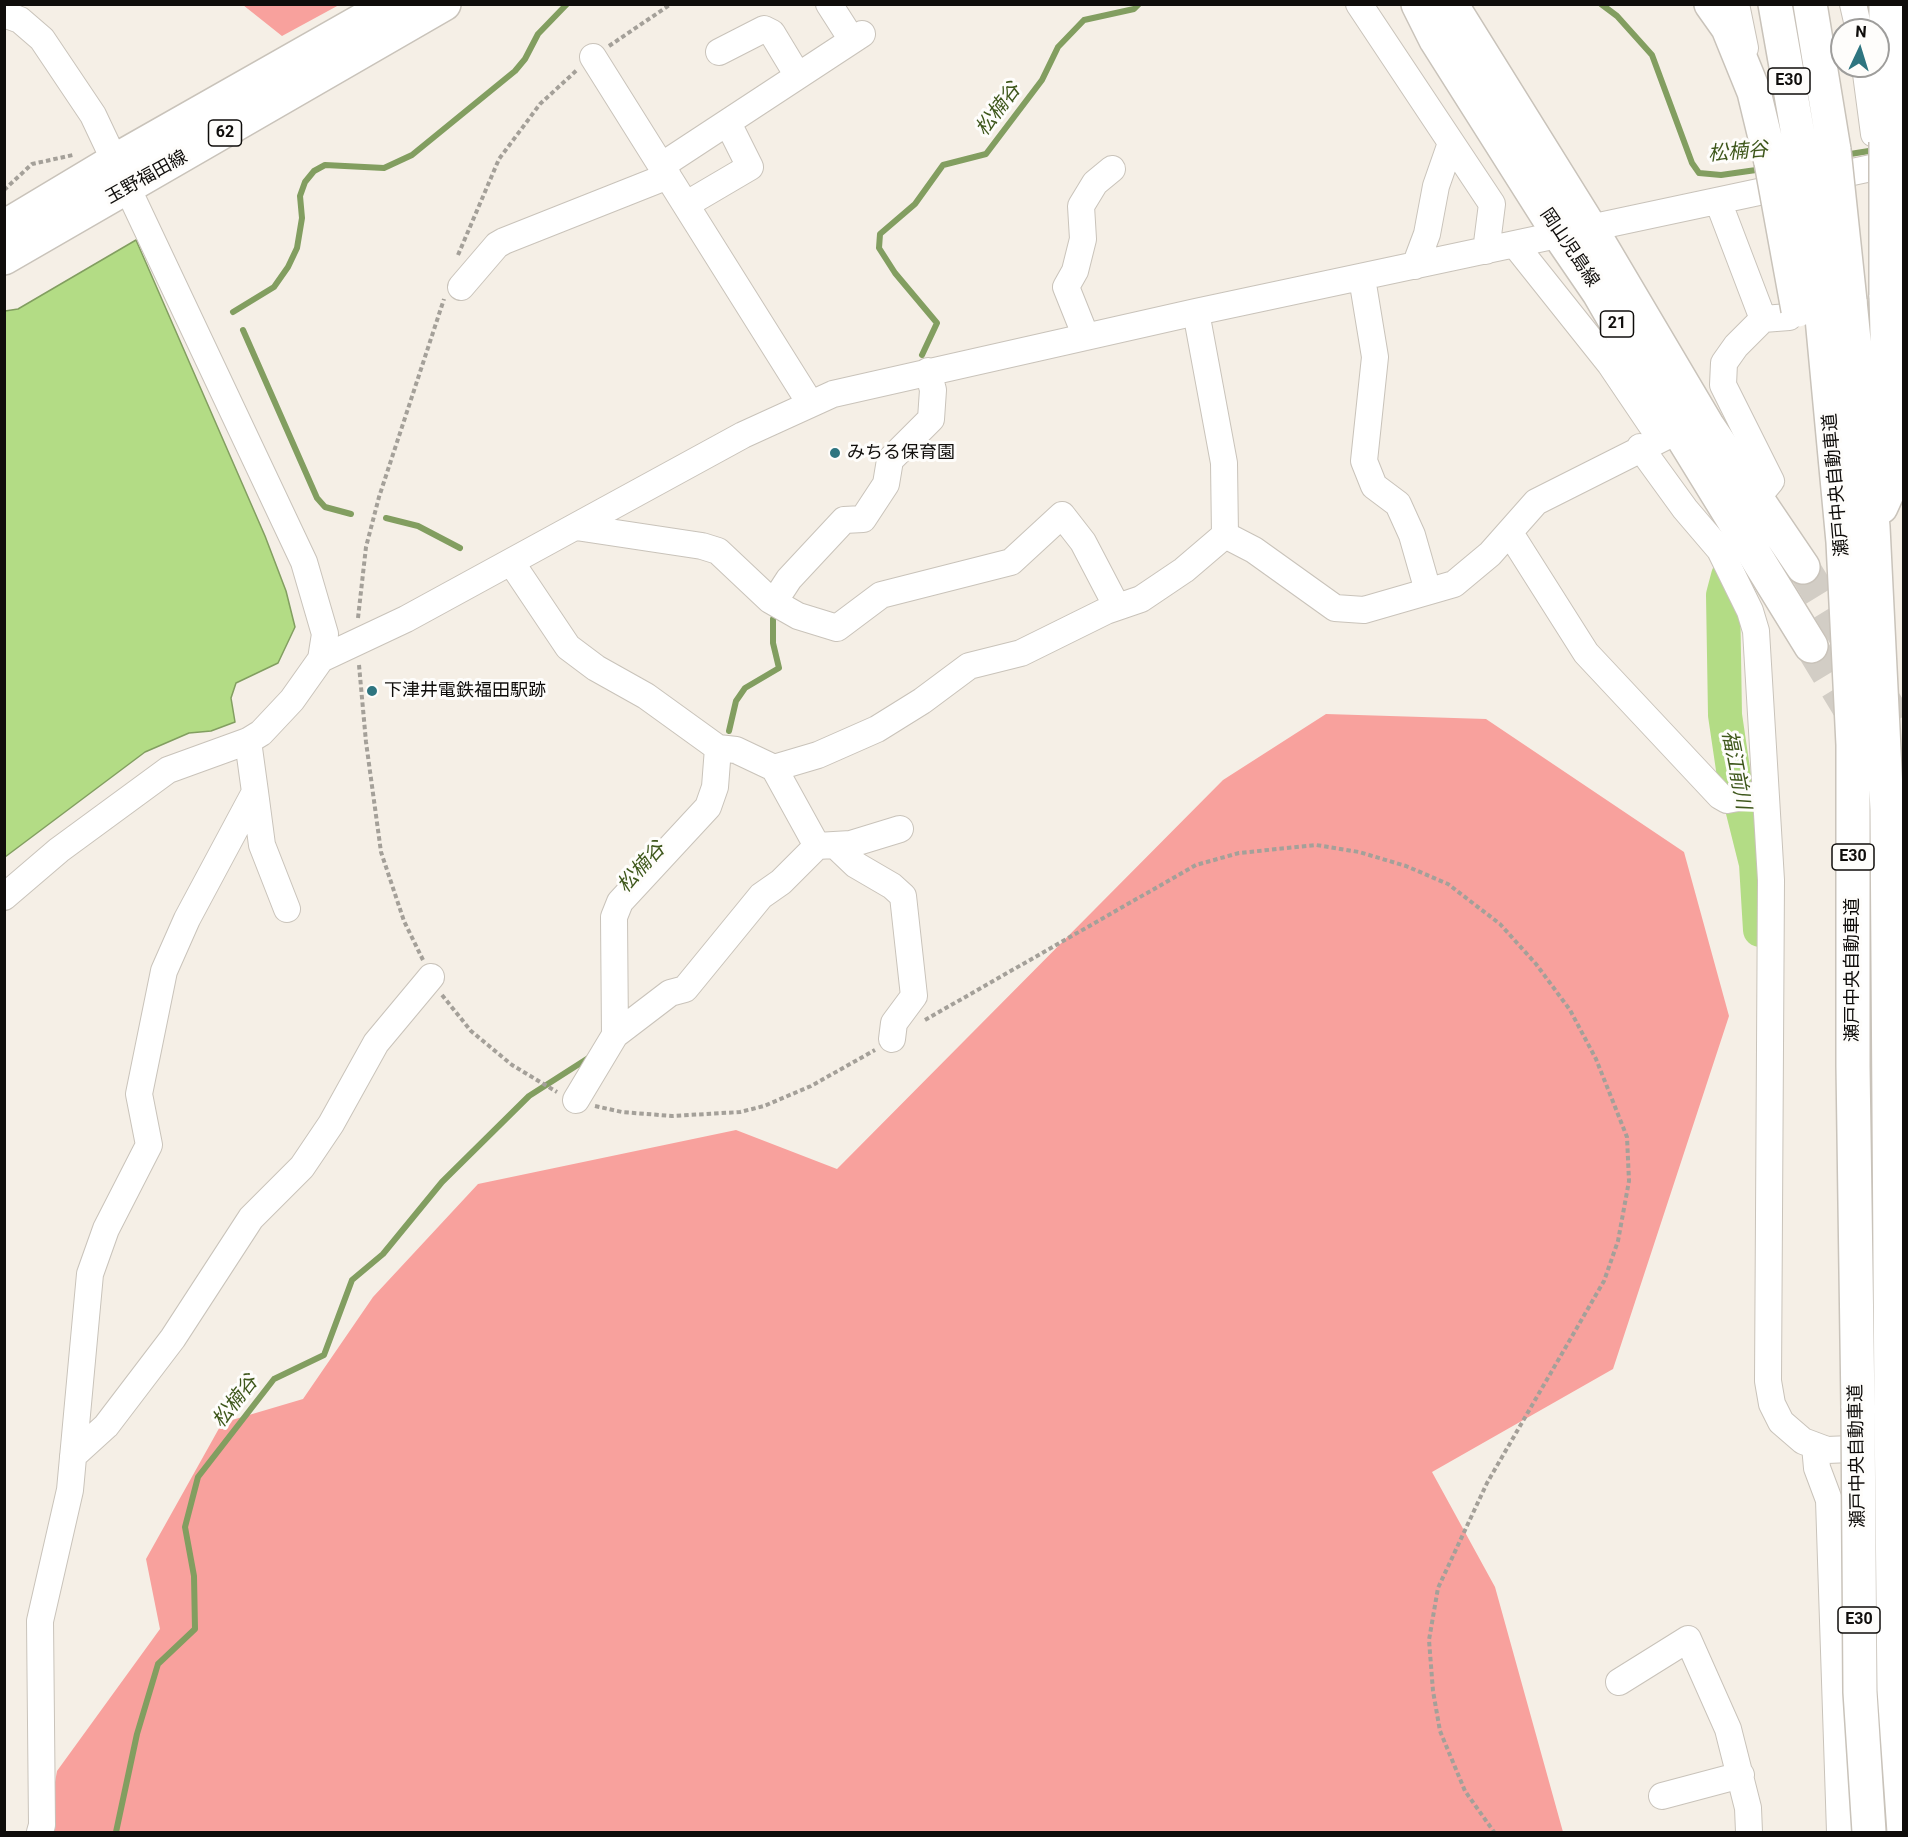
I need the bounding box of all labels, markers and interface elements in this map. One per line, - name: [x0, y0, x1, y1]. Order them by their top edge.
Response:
- north arrow: [1830, 18, 1890, 78]
- text: N: [1855, 22, 1867, 41]
- road number: E30: [1768, 68, 1810, 94]
- water label: 松楠谷: [971, 79, 1027, 141]
- road number: 62: [208, 120, 242, 146]
- water label: 松楠谷: [1707, 138, 1769, 168]
- street label: 玉野福田線: [102, 147, 192, 209]
- street label: 岡山児島線: [1535, 205, 1603, 291]
- road number: 21: [1600, 311, 1634, 337]
- street label: 瀬戸中央自動車道: [1820, 412, 1854, 558]
- place label: みちる保育園: [847, 442, 955, 464]
- marker: みちる保育園: [828, 446, 842, 460]
- place label: 下津井電鉄福田駅跡: [384, 680, 546, 702]
- marker: 下津井電鉄福田駅跡: [365, 684, 379, 698]
- water label: 福江前川: [1716, 728, 1754, 812]
- water label: 松楠谷: [613, 838, 671, 898]
- road number: E30: [1832, 844, 1874, 870]
- street label: 瀬戸中央自動車道: [1842, 898, 1864, 1042]
- water label: 松楠谷: [208, 1371, 264, 1433]
- street label: 瀬戸中央自動車道: [1846, 1384, 1870, 1528]
- road number: E30: [1838, 1607, 1880, 1633]

